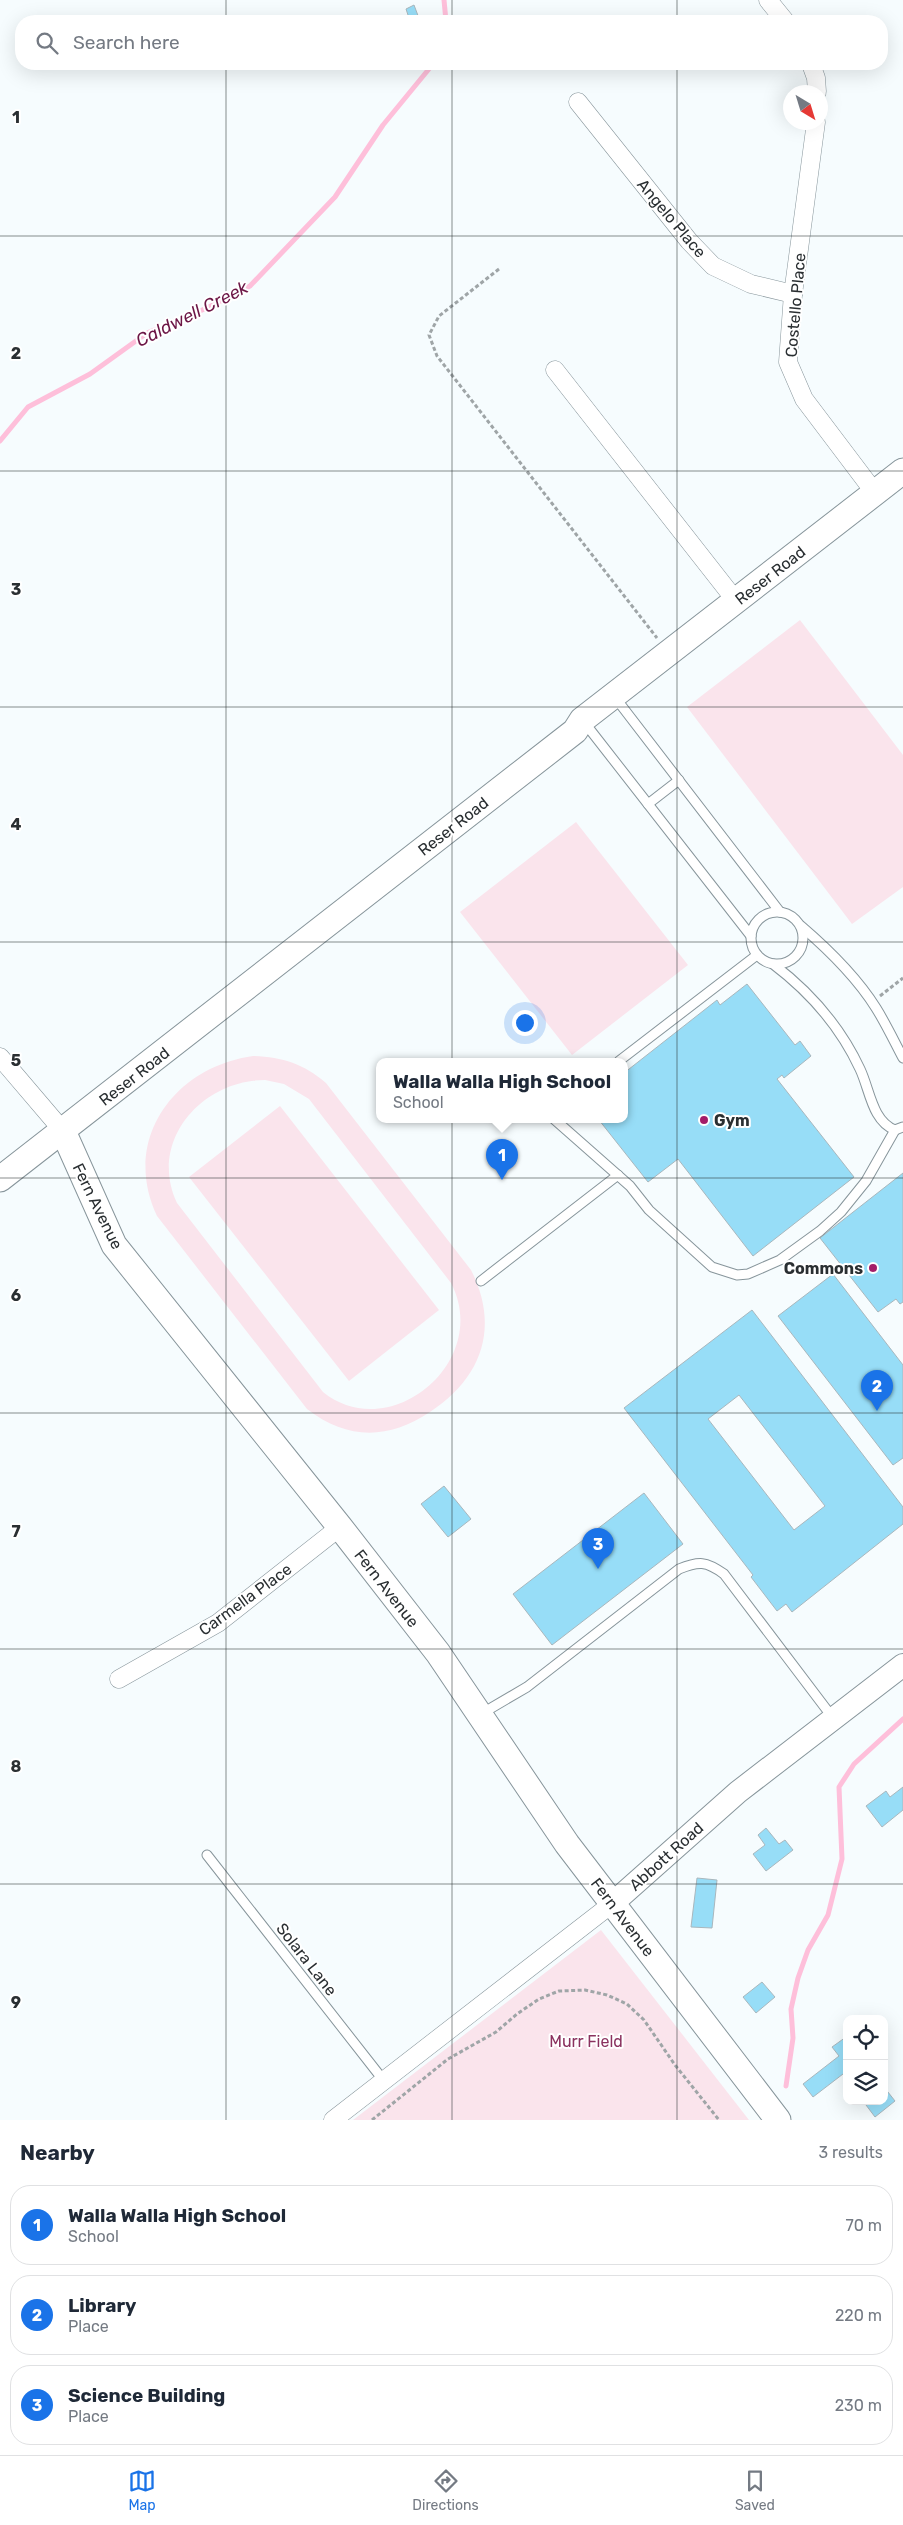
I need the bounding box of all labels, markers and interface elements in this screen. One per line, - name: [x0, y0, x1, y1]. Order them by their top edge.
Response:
- search box: [15, 15, 888, 70]
- icon: search: [33, 29, 61, 57]
- text: Search here: [73, 31, 180, 54]
- north arrow: [783, 85, 828, 130]
- text: 1: [12, 108, 20, 127]
- street label: Angelo Place: [633, 175, 710, 261]
- street label: Costello Place: [781, 252, 810, 358]
- water label: Caldwell Creek: [132, 276, 253, 352]
- text: 2: [11, 344, 21, 363]
- street label: Reser Road: [731, 542, 809, 609]
- text: 3: [11, 580, 21, 599]
- street label: Reser Road: [414, 793, 492, 860]
- text: 4: [11, 815, 22, 834]
- your location: [512, 1010, 538, 1036]
- street label: Reser Road: [95, 1043, 173, 1110]
- text: 5: [11, 1051, 21, 1070]
- popup: [376, 1058, 628, 1123]
- text: Walla Walla High School: [393, 1070, 611, 1093]
- text: School: [393, 1093, 444, 1112]
- place label: Gym: [714, 1111, 750, 1130]
- marker: Gym: [698, 1114, 710, 1126]
- pin: 1: [486, 1139, 518, 1180]
- street label: Fern Avenue: [69, 1160, 127, 1252]
- place label: Commons: [784, 1259, 863, 1278]
- marker: Commons: [867, 1262, 879, 1274]
- text: 6: [11, 1286, 21, 1305]
- pin: 2: [861, 1370, 893, 1411]
- text: 7: [11, 1522, 21, 1541]
- pin: 3: [582, 1528, 614, 1569]
- street label: Fern Avenue: [350, 1546, 423, 1631]
- street label: Carmella Place: [195, 1559, 295, 1639]
- text: 8: [11, 1757, 22, 1776]
- street label: Abbott Road: [625, 1818, 707, 1895]
- street label: Fern Avenue: [587, 1874, 658, 1960]
- street label: Solara Lane: [272, 1919, 341, 1999]
- text: 9: [11, 1993, 21, 2012]
- map controls: [843, 2015, 888, 2105]
- button: locate: [843, 2015, 888, 2060]
- park label: Murr Field: [549, 2032, 623, 2051]
- button: layers: [843, 2060, 888, 2105]
- text: Nearby: [20, 2140, 95, 2165]
- text: 3 results: [818, 2143, 883, 2162]
- text: Walla Walla High School: [68, 2204, 286, 2227]
- text: 1: [33, 2216, 41, 2235]
- text: 70 m: [845, 2216, 882, 2235]
- text: School: [68, 2227, 119, 2246]
- text: Library: [68, 2294, 136, 2317]
- text: 2: [32, 2306, 42, 2325]
- text: 220 m: [835, 2306, 882, 2325]
- text: Place: [68, 2317, 109, 2336]
- text: Science Building: [68, 2384, 225, 2407]
- text: 3: [32, 2396, 42, 2415]
- text: 230 m: [835, 2396, 882, 2415]
- text: Place: [68, 2407, 109, 2426]
- tab: Map: [128, 2467, 156, 2514]
- tab: Directions: [412, 2467, 479, 2514]
- tab: Saved: [735, 2467, 775, 2514]

